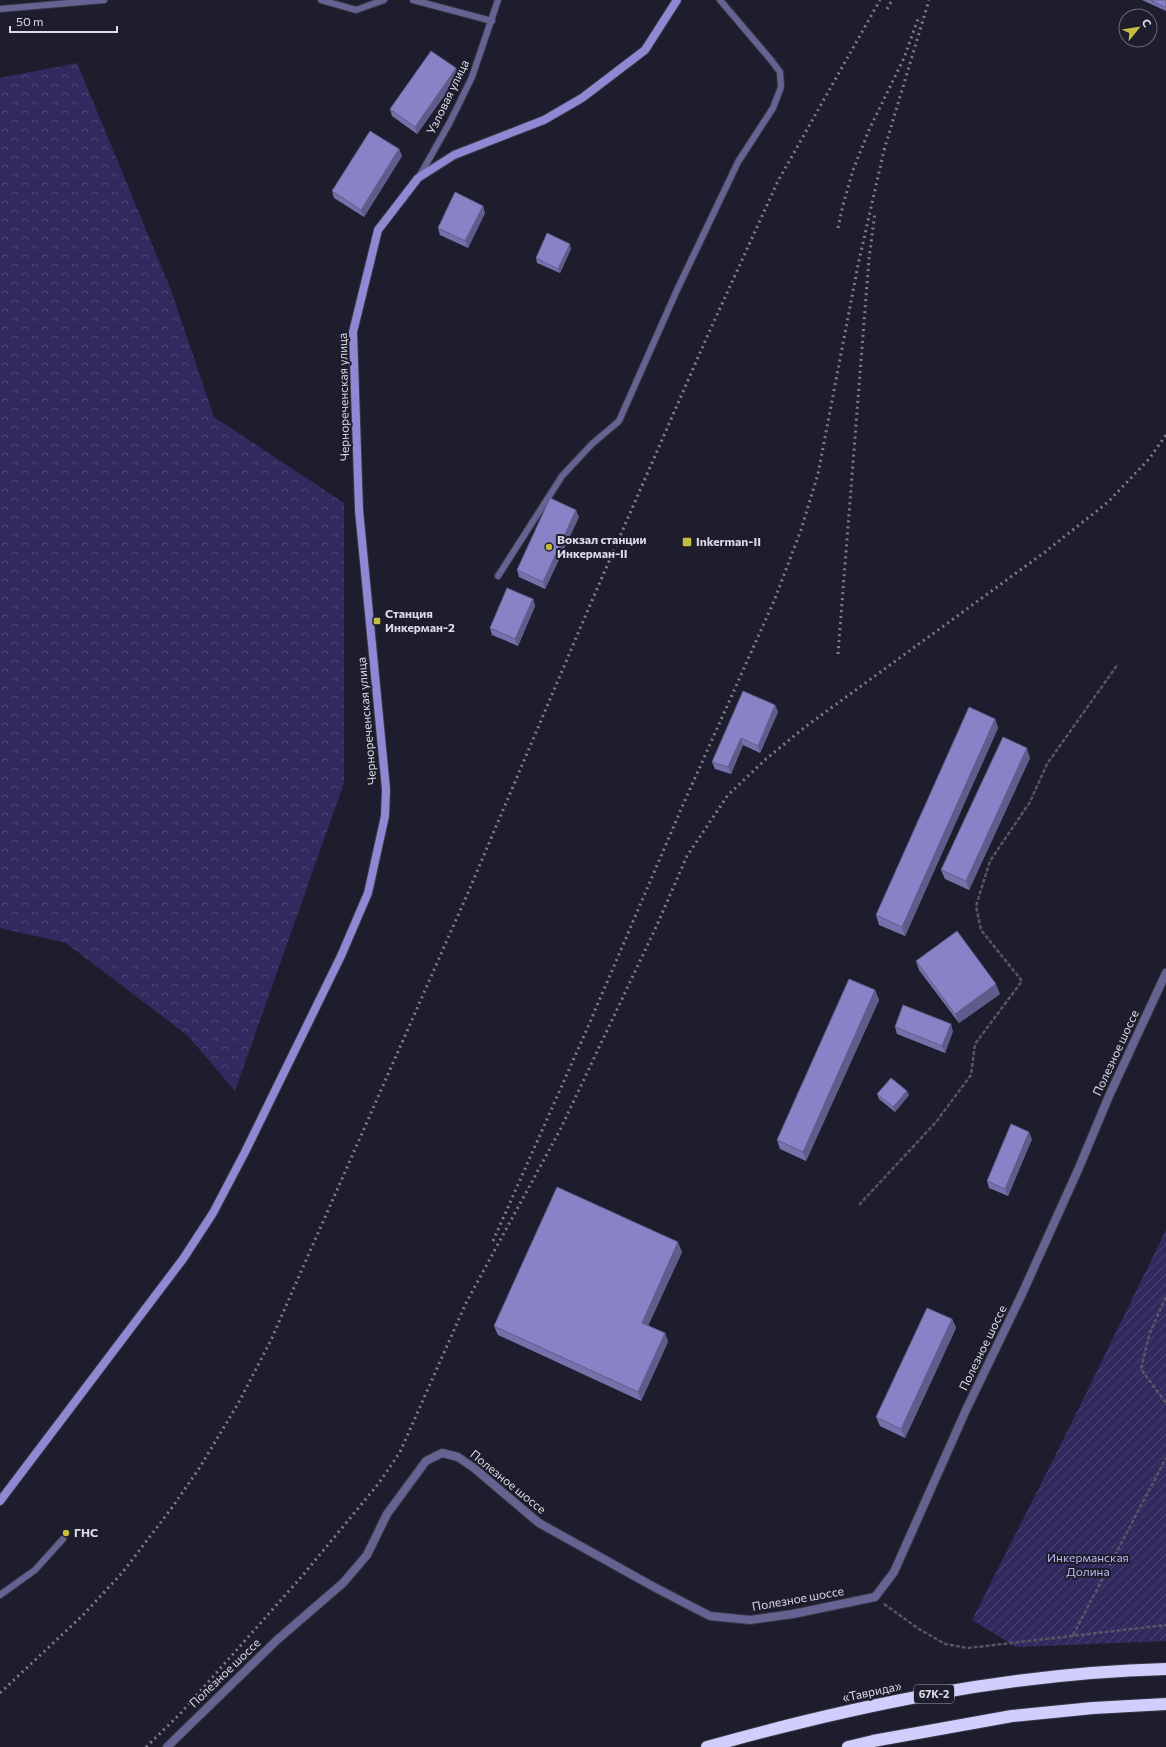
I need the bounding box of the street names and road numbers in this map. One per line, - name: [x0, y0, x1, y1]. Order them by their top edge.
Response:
- street label: Узловая улица: [423, 57, 471, 136]
- street label: Чернореченская улица: [335, 333, 351, 461]
- street label: Чернореченская улица: [353, 657, 379, 786]
- street label: Полезное шоссе: [1089, 1007, 1141, 1098]
- street label: Полезное шоссе: [955, 1303, 1009, 1392]
- street label: Полезное шоссе: [468, 1446, 549, 1516]
- street label: Полезное шоссе: [751, 1583, 845, 1613]
- street label: Полезное шоссе: [186, 1635, 263, 1710]
- street label: «Таврида»: [841, 1678, 903, 1704]
- road number: 67К-2: [914, 1685, 954, 1703]

